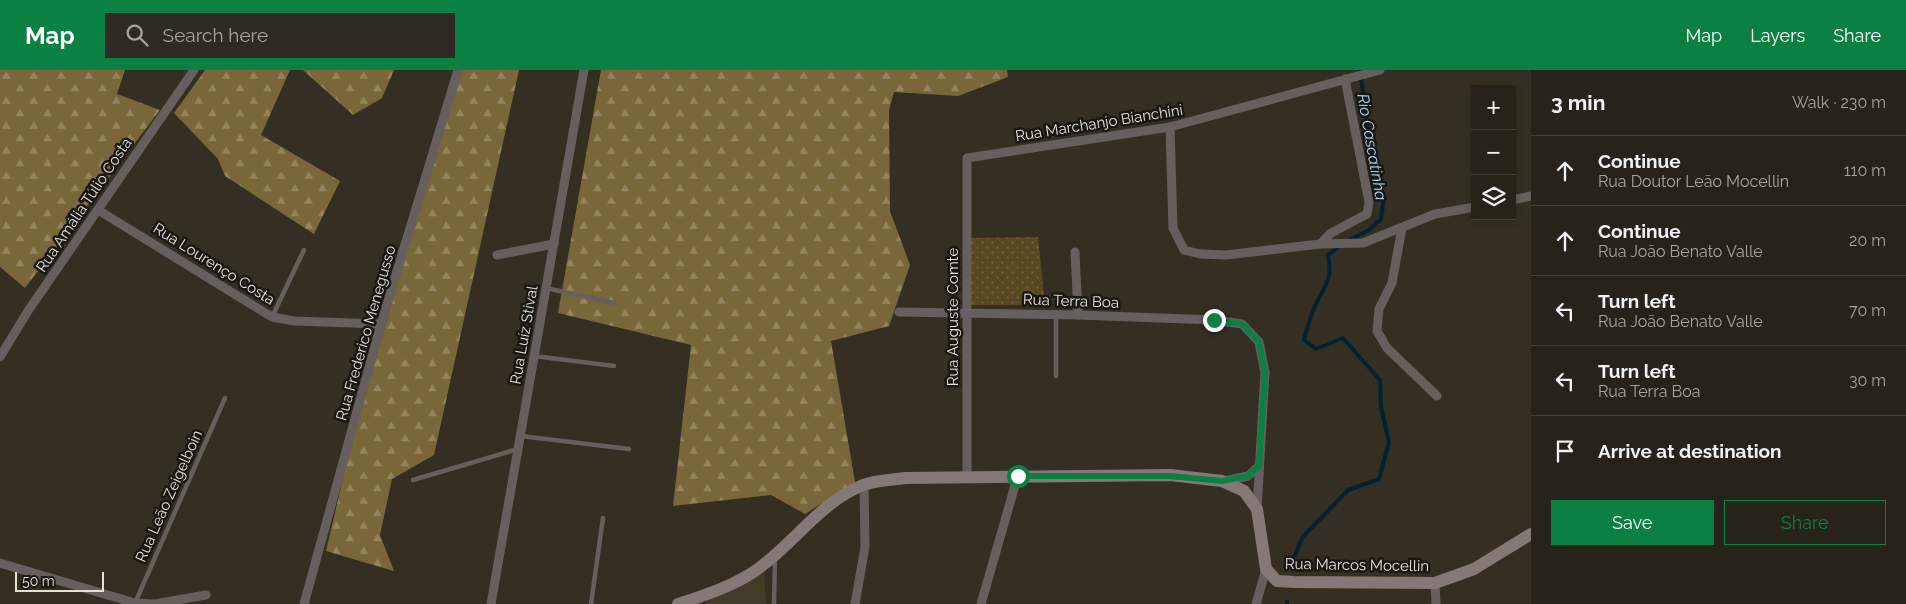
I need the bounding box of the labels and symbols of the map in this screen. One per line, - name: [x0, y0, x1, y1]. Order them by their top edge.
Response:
- water label: Rio Cascatinha: [1353, 92, 1391, 202]
- street label: Rua Marchanjo Bianchini: [1014, 101, 1184, 145]
- street label: Rua Amália Túlio Costa: [32, 135, 136, 275]
- street label: Rua Lourenço Costa: [150, 219, 278, 309]
- street label: Rua Frederico Menegusso: [332, 243, 400, 423]
- street label: Rua Auguste Comte: [944, 248, 962, 386]
- street label: Rua Luíz Stival: [506, 283, 542, 386]
- street label: Rua Terra Boa: [1023, 290, 1119, 312]
- route end: [1203, 309, 1226, 332]
- street label: Rua Leão Zeigelboin: [132, 427, 206, 565]
- route start: [1007, 465, 1030, 488]
- street label: Rua Marcos Mocellin: [1285, 555, 1429, 575]
- scale bar: [15, 569, 104, 592]

